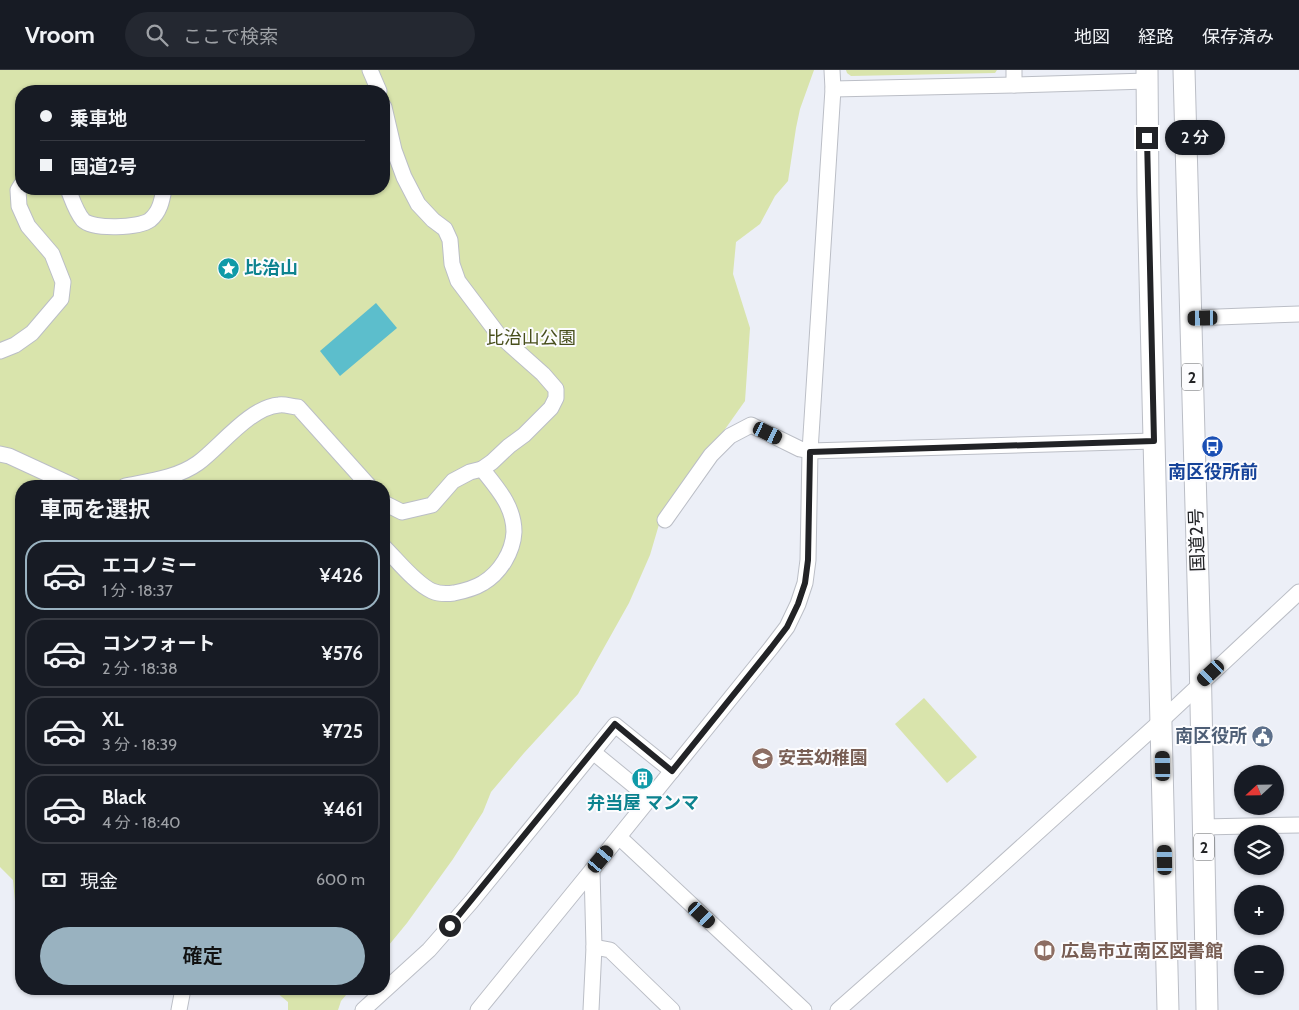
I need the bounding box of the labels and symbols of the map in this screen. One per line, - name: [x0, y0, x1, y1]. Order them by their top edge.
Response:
- callout: 2 分: [1164, 120, 1224, 156]
- route end: [1136, 127, 1158, 149]
- place icon: 比治山: [216, 256, 240, 280]
- place label: 比治山: [244, 257, 298, 279]
- car: [1187, 310, 1218, 326]
- park label: 比治山公園: [486, 327, 576, 349]
- road number: 2: [1182, 364, 1202, 390]
- car: [751, 420, 784, 446]
- bus stop icon: 南区役所前: [1201, 435, 1225, 459]
- place label: 南区役所前: [1168, 461, 1258, 483]
- street label: 国道2号: [1185, 508, 1209, 572]
- car: [1194, 657, 1227, 689]
- public building icon: 南区役所: [1251, 724, 1275, 748]
- place label: 南区役所: [1175, 725, 1247, 747]
- school or university icon: 安芸幼稚園: [750, 746, 774, 770]
- place label: 安芸幼稚園: [778, 747, 868, 769]
- car: [1155, 751, 1170, 781]
- north arrow: [1234, 765, 1284, 815]
- building icon: 弁当屋 マンマ: [631, 766, 655, 790]
- place label: 弁当屋 マンマ: [587, 792, 699, 814]
- road number: 2: [1194, 834, 1214, 860]
- car: [585, 843, 616, 875]
- car: [1157, 845, 1172, 875]
- car: [685, 899, 718, 931]
- route start: [439, 915, 461, 937]
- library icon: 広島市立南区図書館: [1033, 939, 1057, 963]
- place label: 広島市立南区図書館: [1061, 940, 1223, 962]

